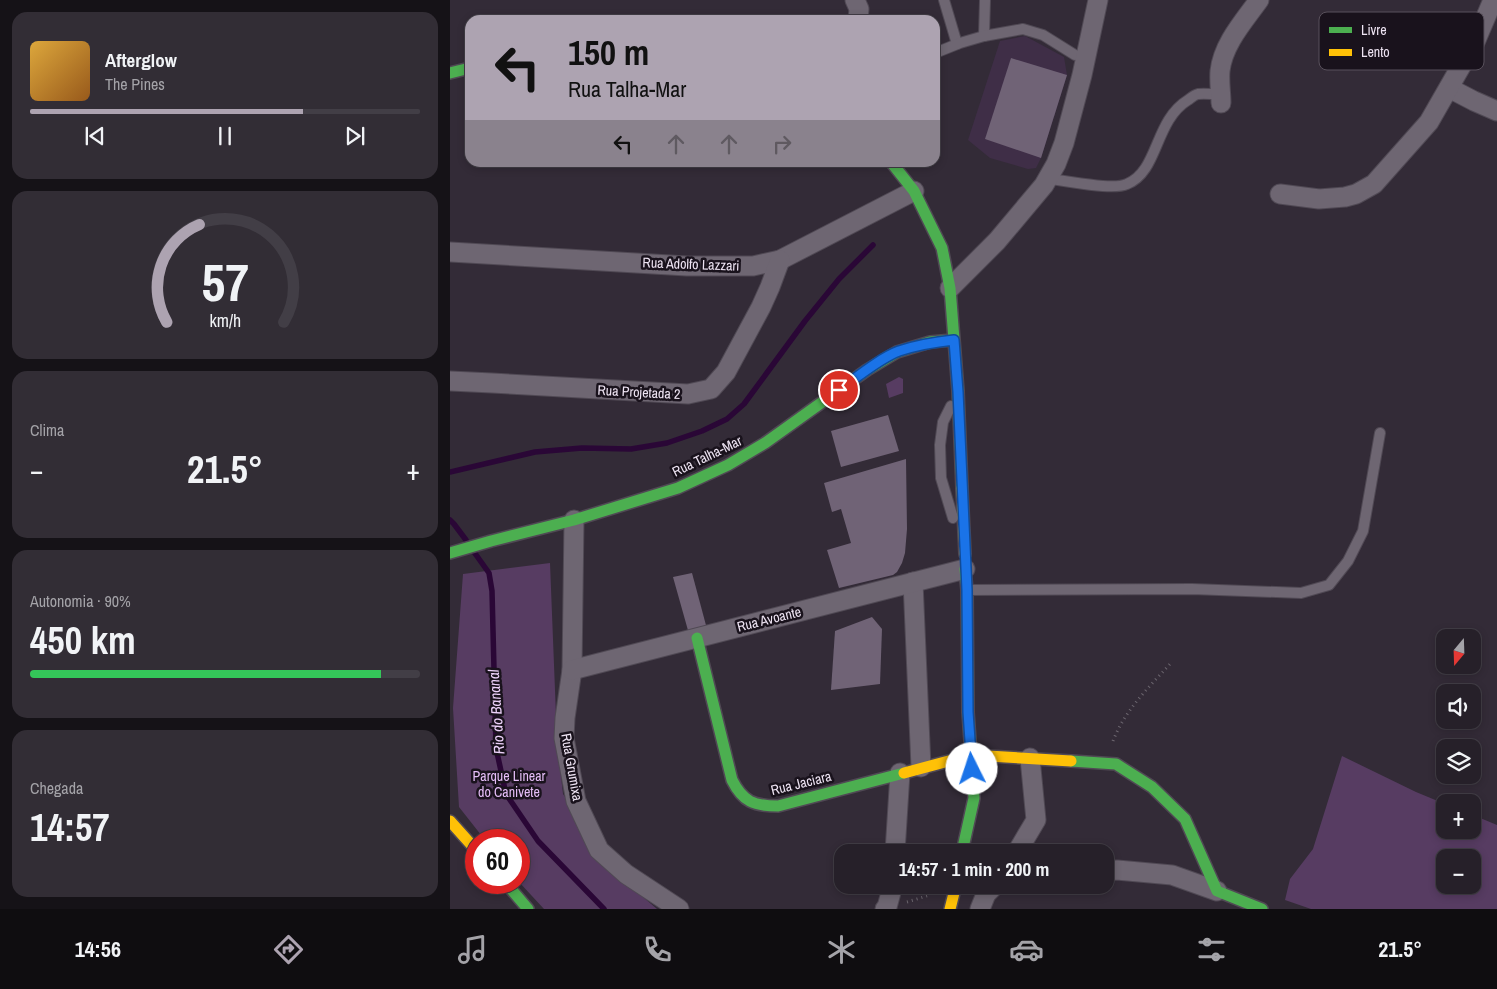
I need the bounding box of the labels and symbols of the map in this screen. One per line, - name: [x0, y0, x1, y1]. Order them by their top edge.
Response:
- legend: [1319, 12, 1484, 70]
- text: Livre: [1361, 21, 1387, 39]
- text: Lento: [1361, 43, 1390, 61]
- street label: Rua Adolfo Lazzari: [642, 253, 740, 275]
- pin: [818, 369, 860, 411]
- street label: Rua Projetada 2: [597, 381, 681, 403]
- street label: Rua Talha-Mar: [669, 431, 745, 481]
- street label: Rua Avoante: [735, 602, 803, 636]
- north arrow: [1436, 629, 1481, 674]
- water label: Rio do Bananal: [483, 669, 509, 755]
- street label: Rua Grumixa: [557, 732, 587, 803]
- position arrow: [945, 742, 997, 794]
- park label: Parque Linear do Canivete: [473, 767, 546, 801]
- street label: Rua Jaciara: [769, 767, 834, 799]
- speed limit sign: 60: [465, 829, 530, 894]

